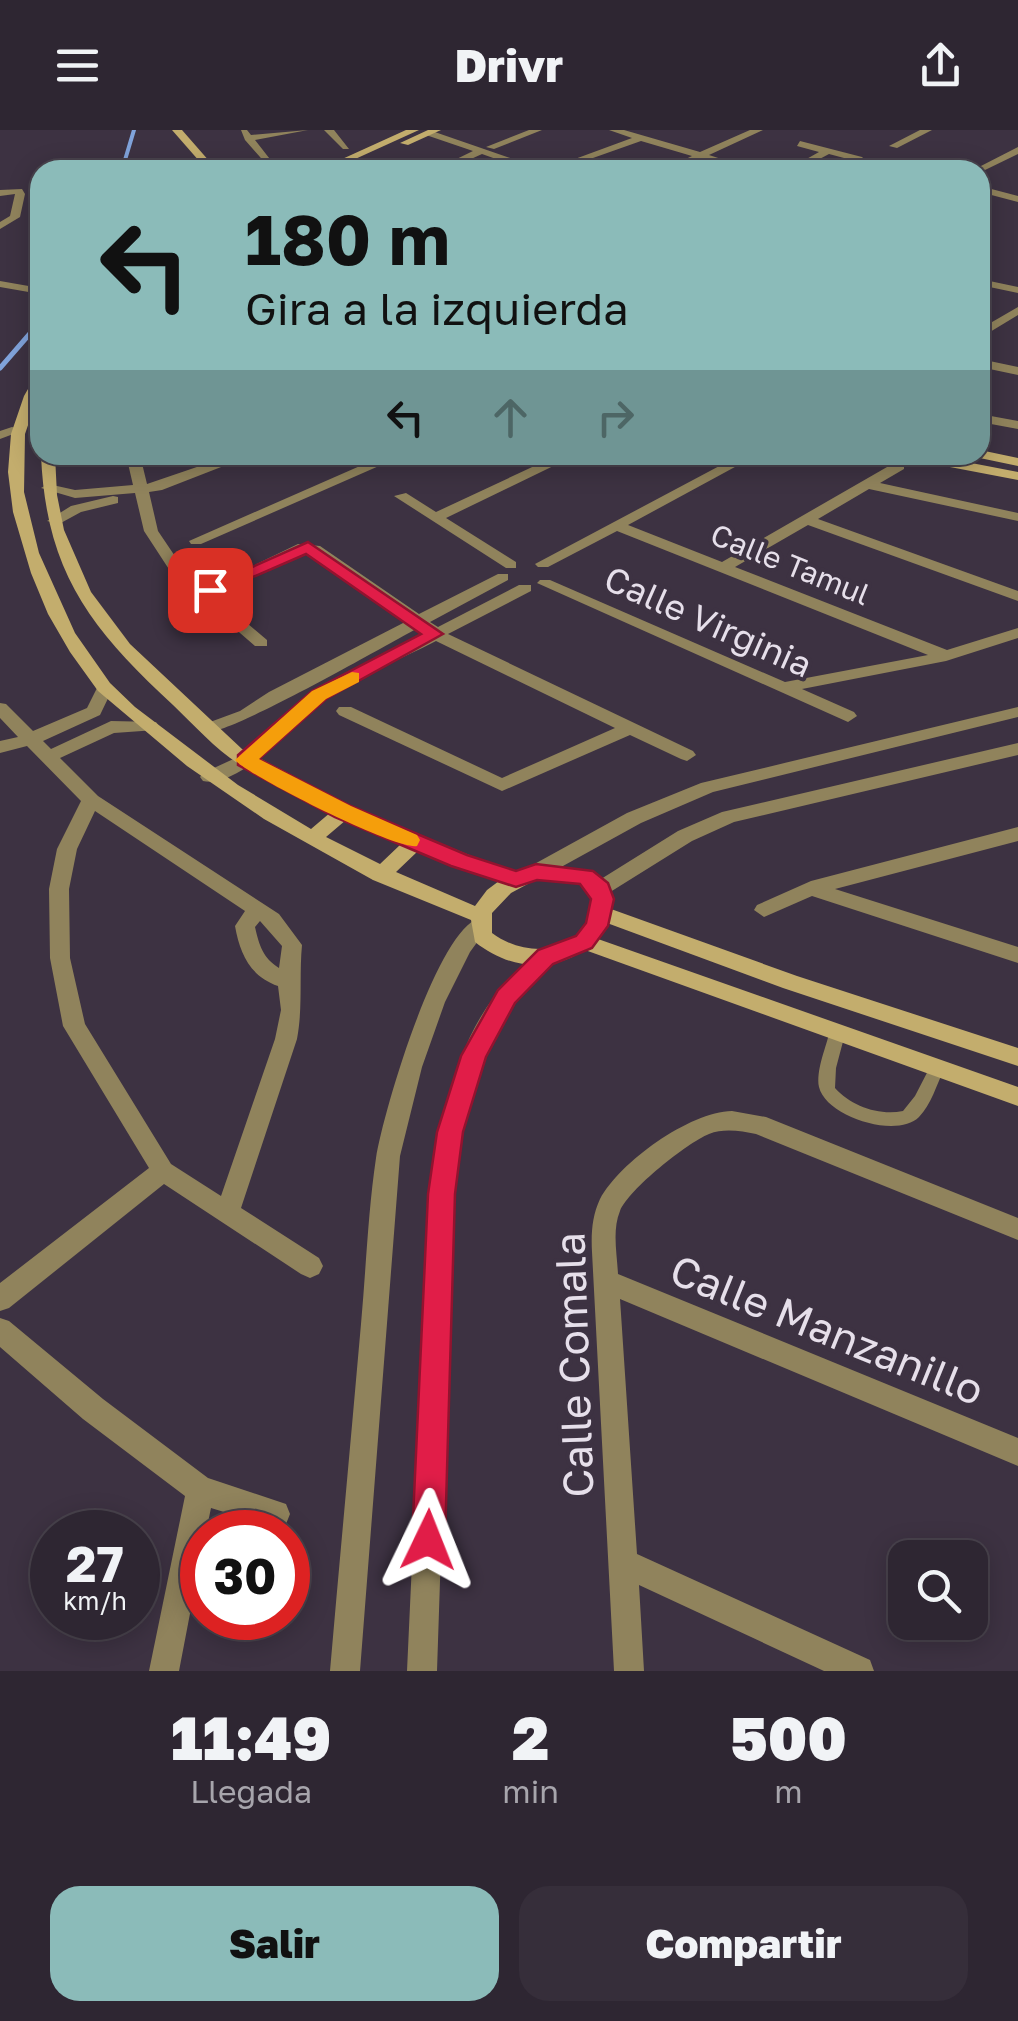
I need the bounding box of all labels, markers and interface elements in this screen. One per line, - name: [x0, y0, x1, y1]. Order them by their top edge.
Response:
- icon: menu: [50, 38, 105, 93]
- text: Drivr: [455, 38, 563, 92]
- icon: share: [913, 38, 968, 93]
- text: 180 m: [245, 196, 450, 280]
- icon: left: [80, 200, 210, 330]
- text: Gira a la izquierda: [245, 281, 629, 335]
- icon: left: [378, 390, 433, 445]
- icon: ahead: [483, 390, 538, 445]
- icon: right: [588, 390, 643, 445]
- street label: Calle Tamul: [706, 516, 875, 612]
- pin: [168, 548, 253, 633]
- street label: Calle Virginia: [598, 557, 819, 685]
- icon: arrive: [183, 563, 238, 618]
- street label: Calle Comala: [543, 1232, 603, 1499]
- street label: Calle Manzanillo: [664, 1243, 991, 1415]
- position arrow: [376, 1488, 480, 1592]
- speed limit sign: 30: [180, 1510, 310, 1640]
- text: 27: [66, 1533, 124, 1593]
- map controls: [888, 1540, 988, 1640]
- button: search: [888, 1540, 988, 1640]
- text: km/h: [63, 1585, 127, 1616]
- text: 11:49: [171, 1701, 331, 1773]
- text: 2: [512, 1701, 549, 1773]
- text: 500: [730, 1701, 847, 1773]
- text: Llegada: [190, 1772, 312, 1810]
- text: min: [502, 1772, 559, 1810]
- text: m: [774, 1772, 803, 1810]
- button: Salir: [50, 1886, 499, 2001]
- button: Compartir: [519, 1886, 968, 2001]

